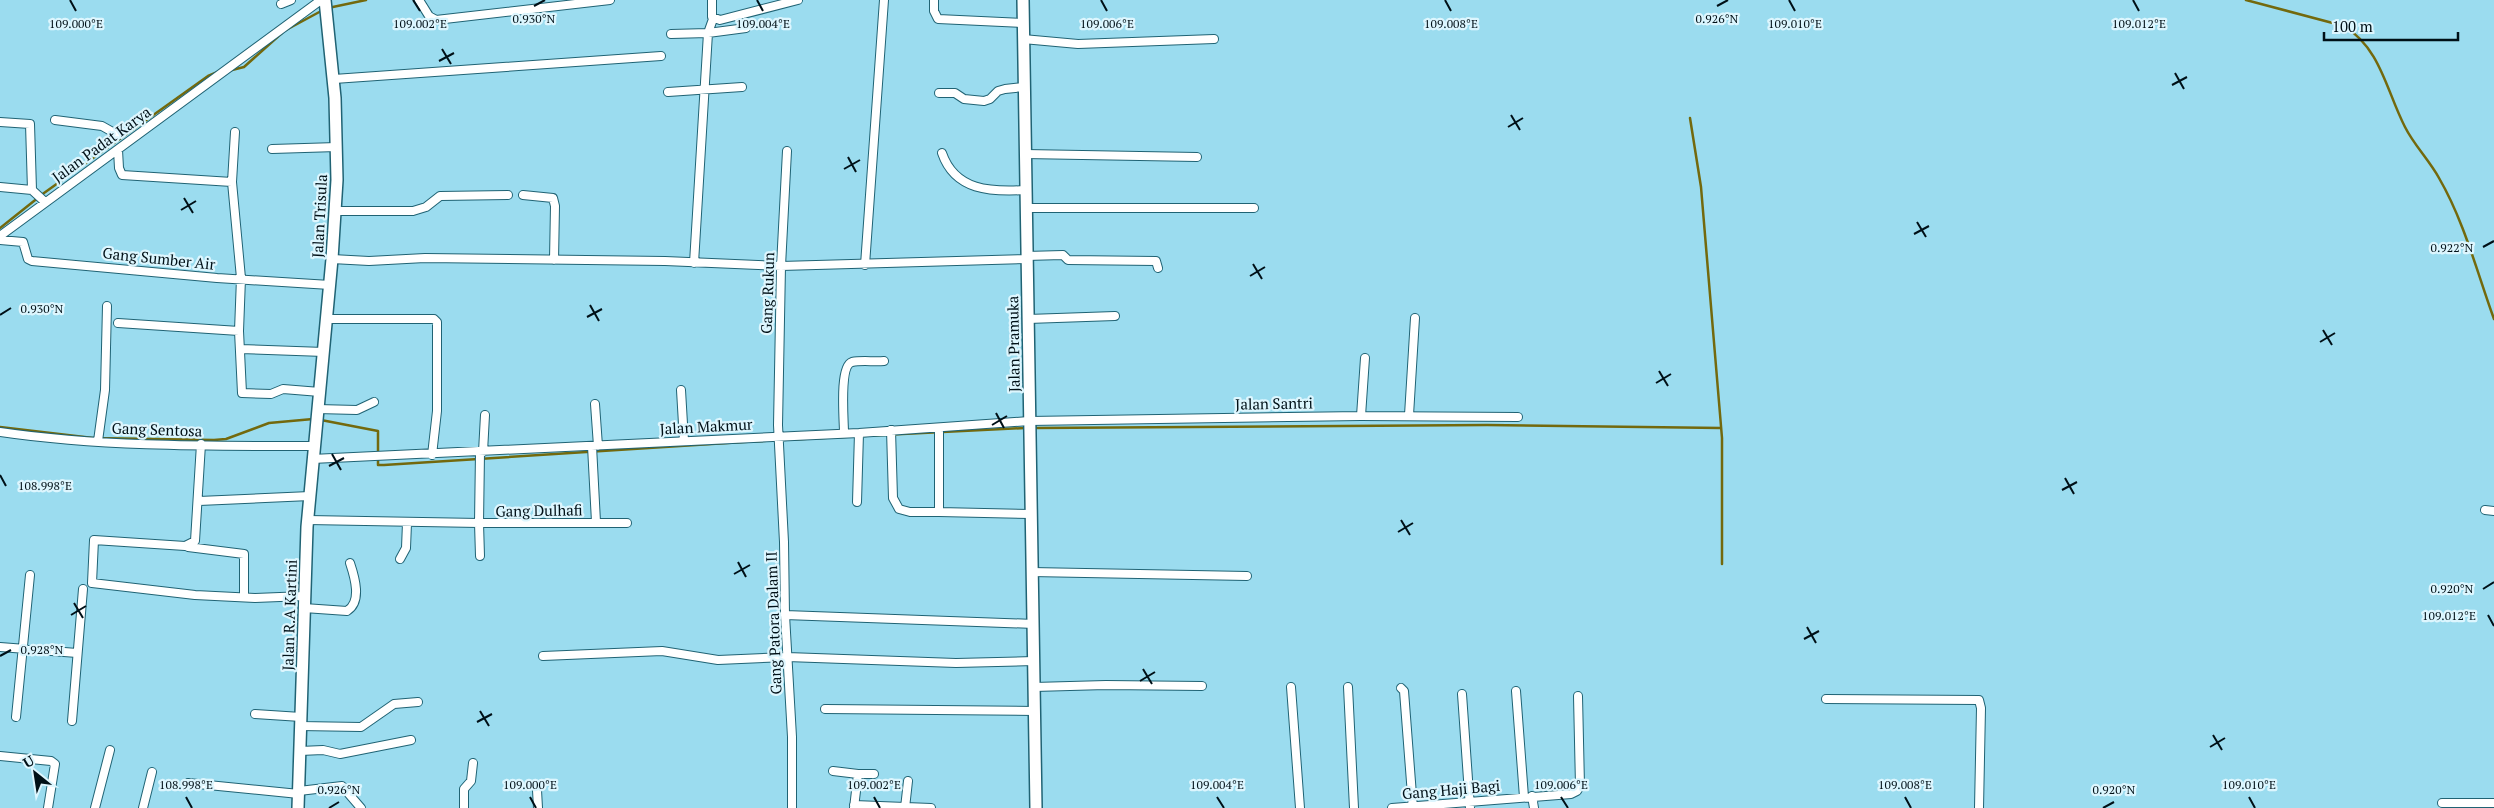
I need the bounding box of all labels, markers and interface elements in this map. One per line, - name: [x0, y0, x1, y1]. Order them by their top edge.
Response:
- scale bar: [2324, 10, 2458, 42]
- text: 0.930°N: [513, 11, 556, 26]
- text: 0.926°N: [1696, 11, 1739, 26]
- text: 109.000°E: [49, 16, 103, 31]
- text: 109.002°E: [393, 16, 447, 31]
- text: 109.004°E: [736, 16, 790, 31]
- text: 109.006°E: [1080, 16, 1134, 31]
- text: 109.008°E: [1424, 16, 1478, 31]
- text: 109.010°E: [1768, 16, 1822, 31]
- text: 109.012°E: [2112, 16, 2166, 31]
- text: 100 m: [2332, 16, 2373, 36]
- street label: Jalan Padat Karya: [48, 101, 155, 187]
- street label: Jalan Trisula: [307, 173, 331, 258]
- text: 0.922°N: [2431, 240, 2474, 255]
- street label: Gang Sumber Air: [102, 242, 217, 274]
- street label: Gang Rukun: [756, 252, 778, 334]
- street label: Jalan Pramuka: [1002, 295, 1024, 392]
- text: 0.930°N: [21, 301, 64, 316]
- street label: Jalan Santri: [1235, 392, 1313, 414]
- street label: Jalan Makmur: [659, 414, 753, 438]
- street label: Gang Sentosa: [111, 417, 203, 441]
- text: 108.998°E: [18, 478, 72, 493]
- street label: Gang Dulhafi: [495, 499, 583, 521]
- street label: Gang Patora Dalam II: [761, 551, 785, 695]
- street label: Jalan R.A Kartini: [277, 559, 301, 671]
- text: 0.920°N: [2431, 581, 2474, 596]
- text: 109.012°E: [2422, 608, 2476, 623]
- text: 0.928°N: [21, 642, 64, 657]
- north arrow: [10, 748, 60, 798]
- text: U: [19, 751, 37, 772]
- street label: Gang Haji Bagi: [1401, 775, 1501, 803]
- text: 108.998°E: [159, 777, 213, 792]
- text: 109.000°E: [503, 777, 557, 792]
- text: 109.002°E: [847, 777, 901, 792]
- text: 109.004°E: [1190, 777, 1244, 792]
- text: 109.006°E: [1534, 777, 1588, 792]
- text: 109.008°E: [1878, 777, 1932, 792]
- text: 109.010°E: [2222, 777, 2276, 792]
- text: 0.926°N: [318, 782, 361, 797]
- text: 0.920°N: [2093, 782, 2136, 797]

